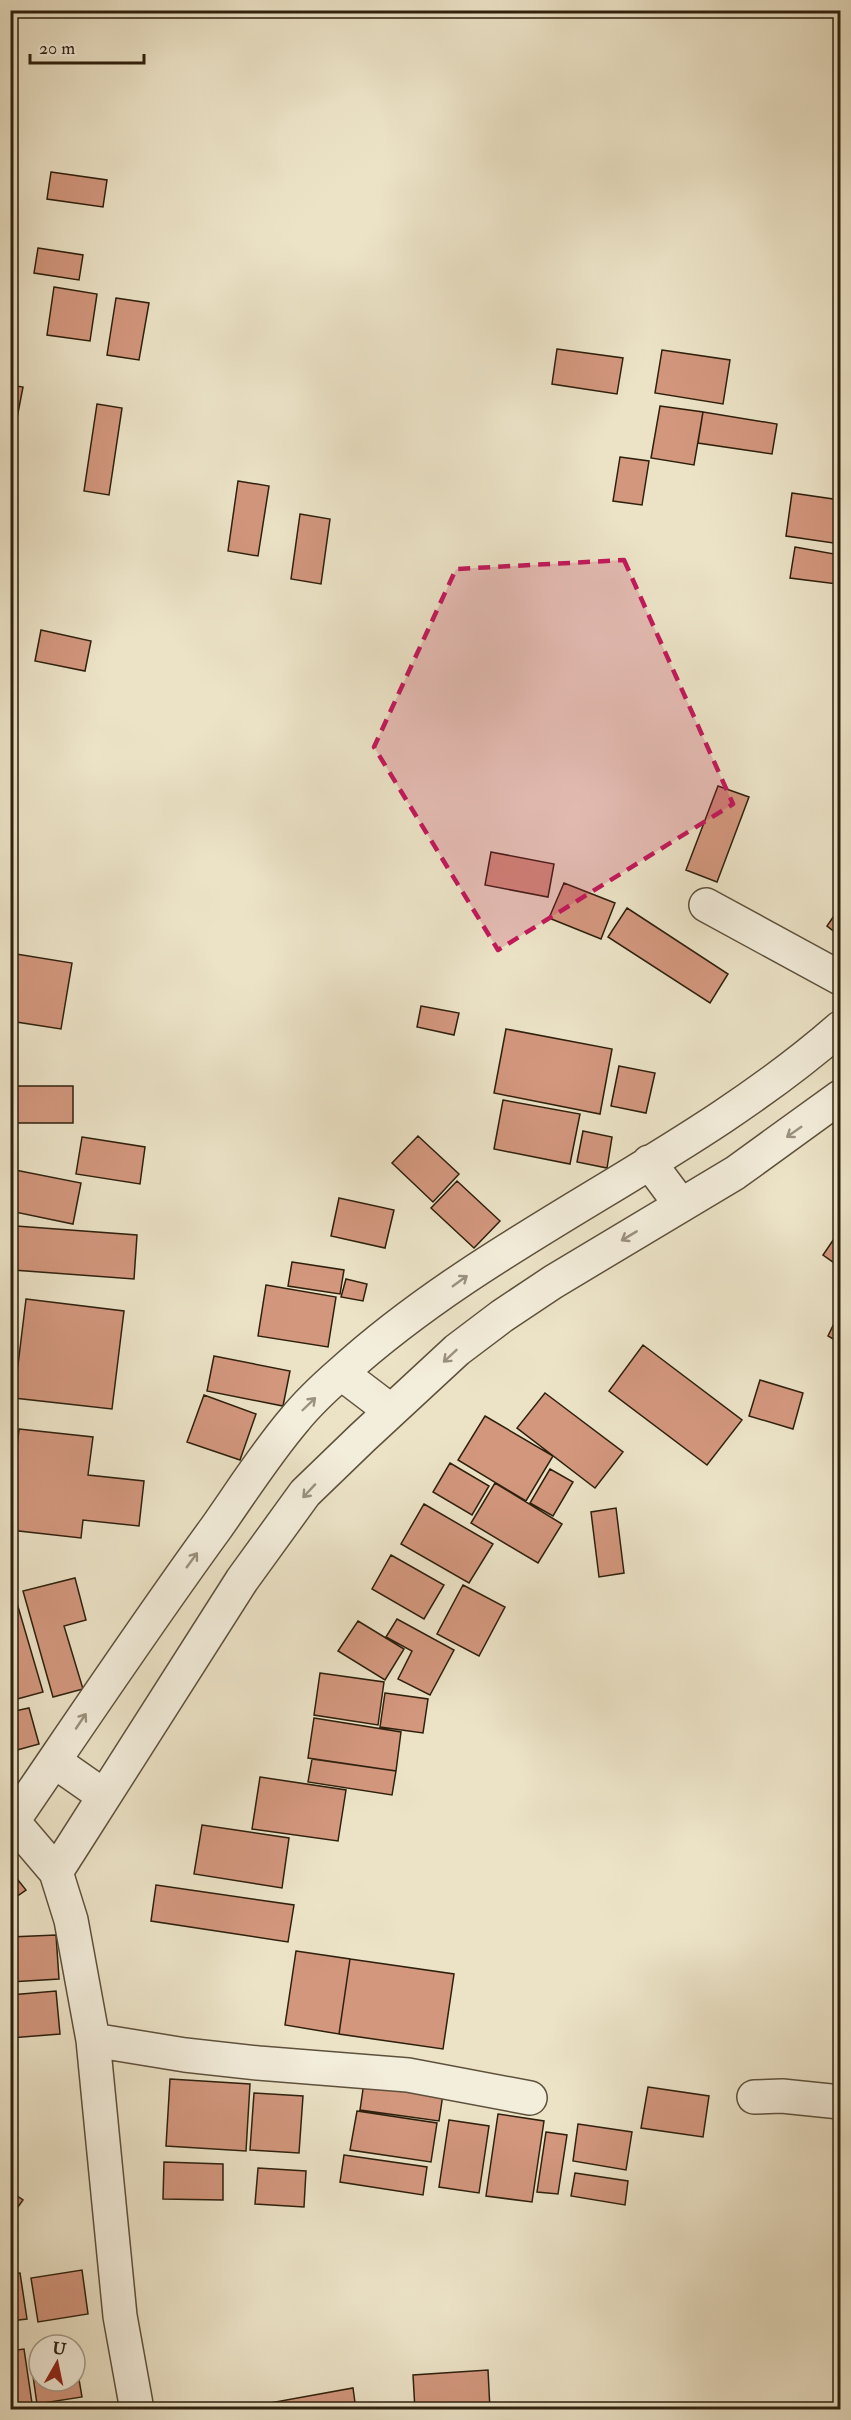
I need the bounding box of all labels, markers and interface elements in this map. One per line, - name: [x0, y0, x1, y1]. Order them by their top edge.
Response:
- scale bar: [30, 27, 144, 65]
- text: 20 m: [39, 37, 75, 60]
- one-way arrow: [786, 1126, 802, 1138]
- one-way arrow: [621, 1231, 638, 1243]
- one-way arrow: [451, 1275, 467, 1287]
- one-way arrow: [443, 1349, 458, 1363]
- one-way arrow: [301, 1397, 316, 1412]
- one-way arrow: [302, 1483, 316, 1498]
- one-way arrow: [186, 1553, 198, 1569]
- one-way arrow: [75, 1713, 87, 1729]
- north arrow: [27, 2333, 87, 2393]
- text: U: [51, 2338, 68, 2360]

